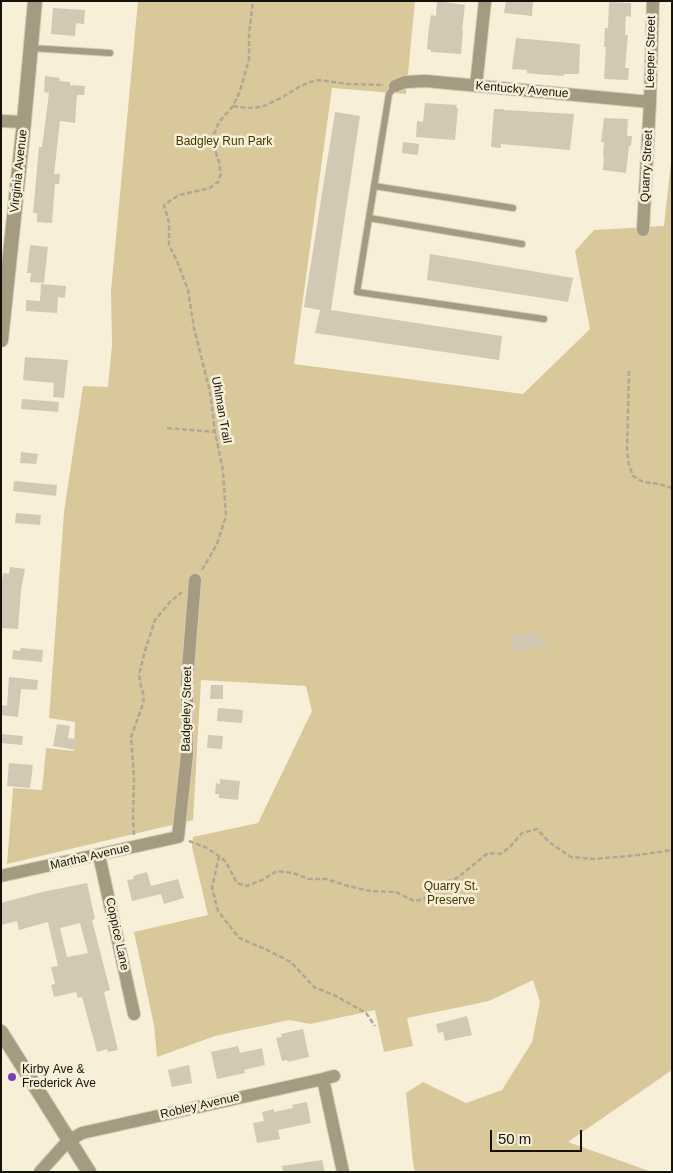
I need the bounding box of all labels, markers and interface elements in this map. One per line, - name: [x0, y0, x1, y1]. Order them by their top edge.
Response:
- street label: Leeper Street: [643, 16, 659, 88]
- street label: Kentucky Avenue: [475, 79, 569, 101]
- street label: Virginia Avenue: [7, 129, 31, 213]
- street label: Quarry Street: [638, 130, 656, 202]
- park label: Badgley Run Park: [176, 135, 272, 149]
- street label: Uhlman Trail: [208, 375, 234, 445]
- street label: Badgeley Street: [179, 666, 195, 752]
- street label: Martha Avenue: [49, 841, 131, 873]
- park label: Quarry St. Preserve: [424, 880, 478, 908]
- street label: Coppice Lane: [102, 896, 132, 972]
- place label: Kirby Ave & Frederick Ave: [22, 1063, 96, 1091]
- marker: Kirby Ave & Frederick Ave: [6, 1071, 18, 1083]
- street label: Robley Avenue: [159, 1090, 241, 1122]
- scale bar: [493, 1120, 586, 1152]
- text: 50 m: [498, 1130, 531, 1147]

